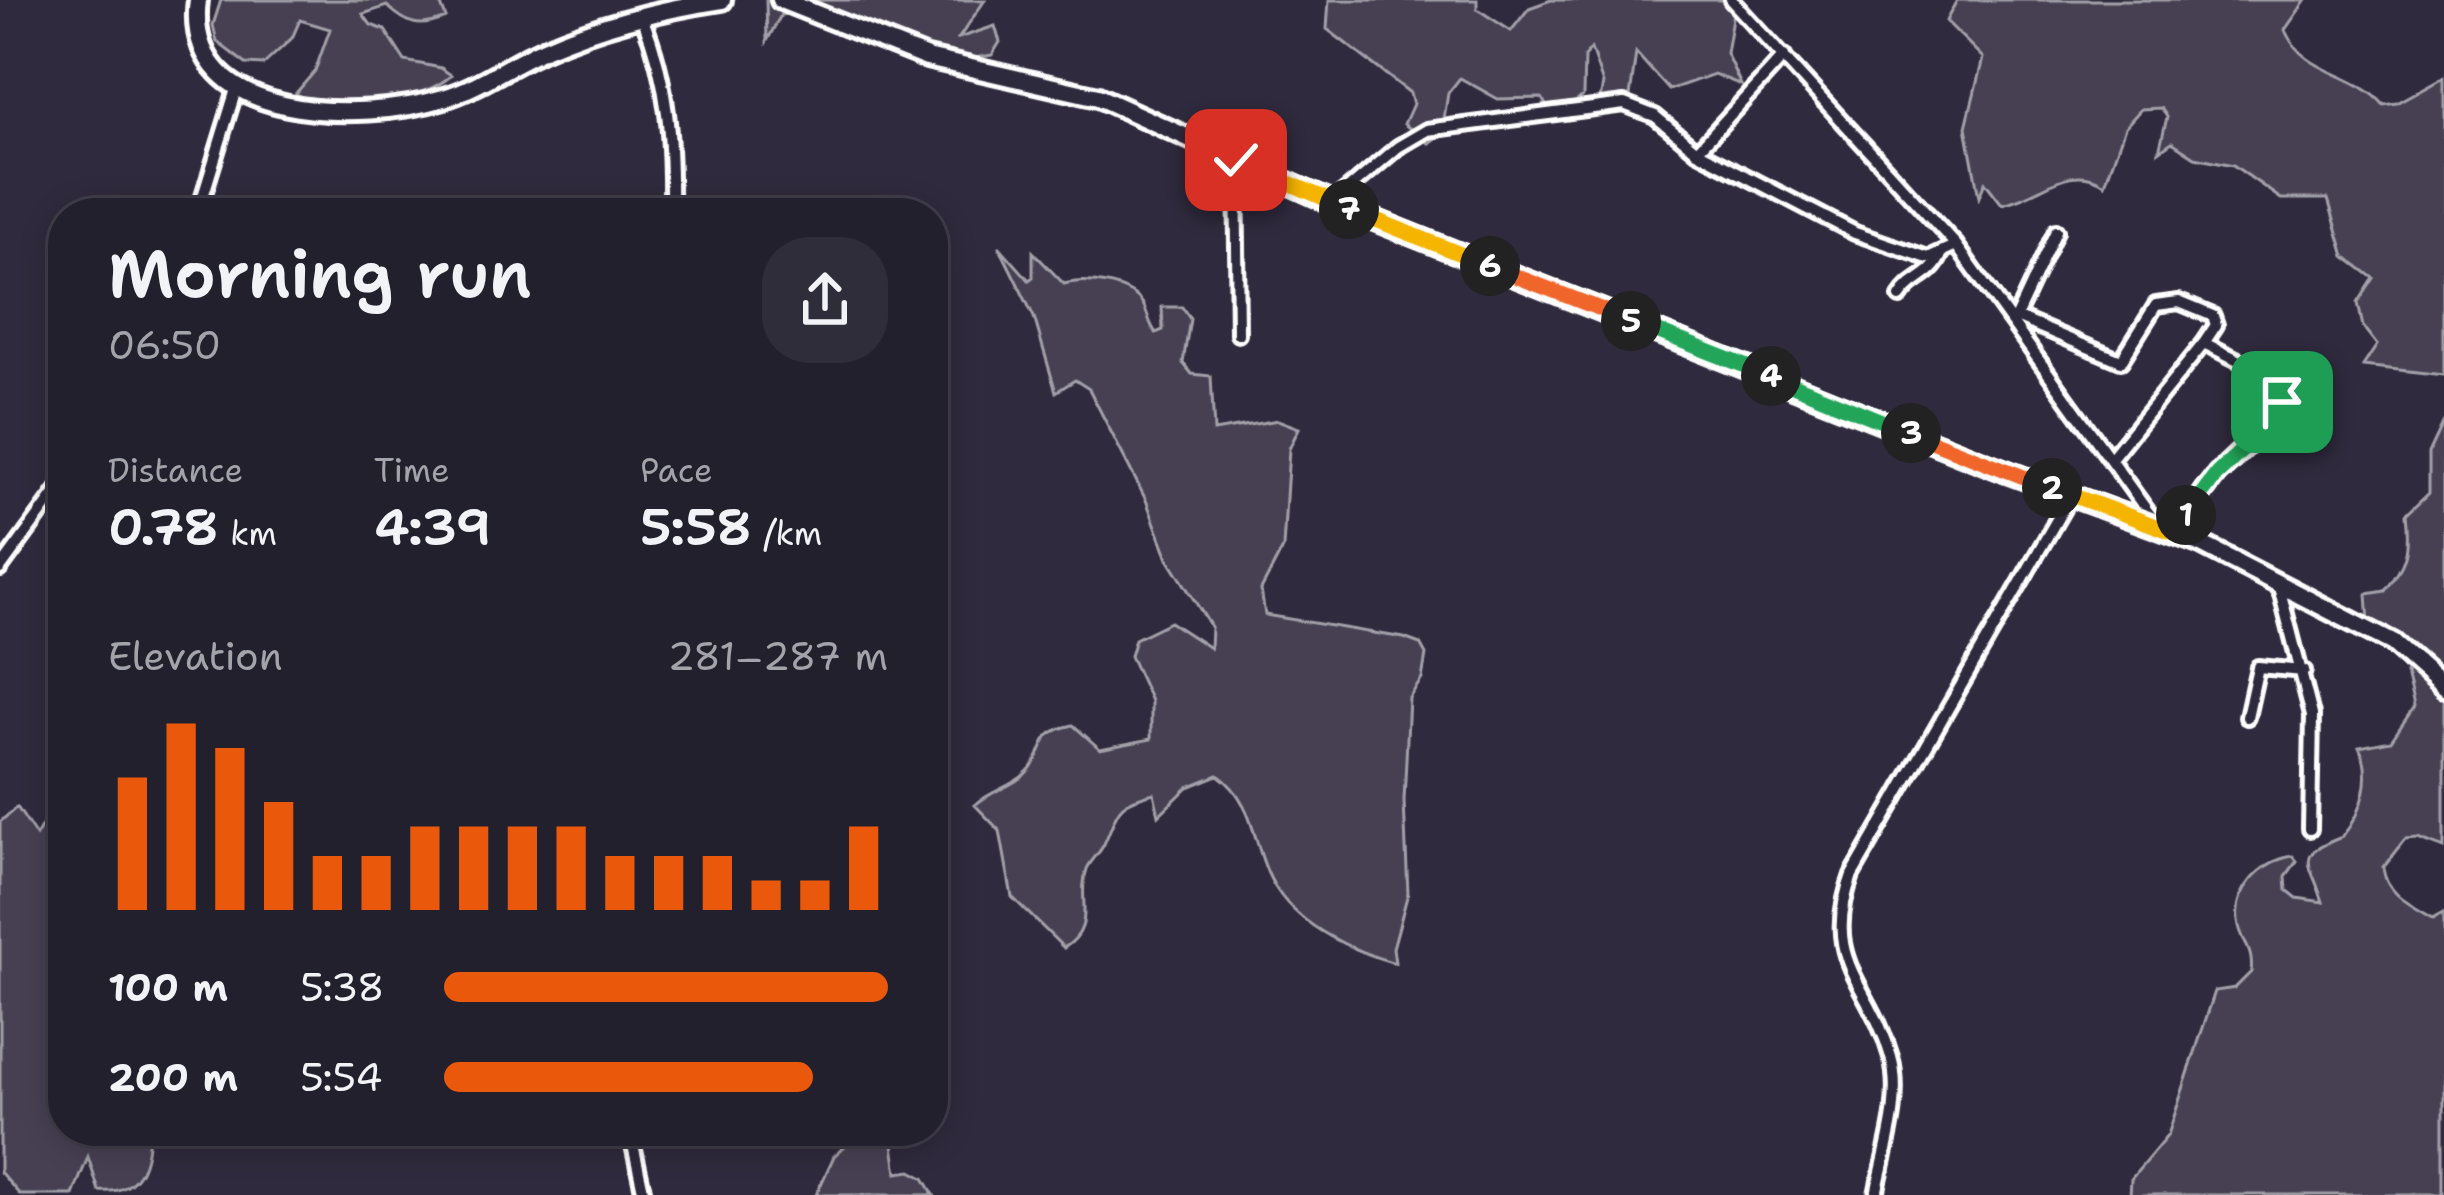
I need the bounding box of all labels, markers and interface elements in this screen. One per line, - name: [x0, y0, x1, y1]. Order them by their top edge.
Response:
- pin: [1185, 109, 1287, 211]
- icon: check: [1203, 127, 1269, 193]
- pin: 7: [1319, 179, 1379, 239]
- text: 7: [1337, 186, 1361, 231]
- text: Morning run: [108, 230, 532, 318]
- pin: 6: [1460, 236, 1520, 296]
- button: share: [762, 237, 888, 363]
- text: 6: [1478, 243, 1502, 288]
- pin: 5: [1601, 291, 1661, 351]
- text: 5: [1621, 298, 1641, 343]
- text: 06:50: [108, 319, 221, 371]
- pin: 4: [1741, 346, 1801, 406]
- pin: [2231, 351, 2333, 453]
- text: 4: [1759, 353, 1783, 398]
- icon: arrive: [2249, 369, 2315, 435]
- pin: 3: [1881, 403, 1941, 463]
- text: 3: [1899, 410, 1923, 455]
- text: Distance: [108, 448, 243, 493]
- text: Time: [374, 448, 450, 493]
- text: Pace: [640, 448, 713, 493]
- pin: 2: [2022, 458, 2082, 518]
- text: 2: [2040, 465, 2064, 510]
- pin: 1: [2156, 485, 2216, 545]
- text: 1: [2178, 492, 2194, 537]
- text: 0.78: [108, 493, 219, 561]
- text: 4:39: [374, 493, 491, 561]
- text: 5:58: [640, 493, 752, 561]
- text: km: [219, 511, 277, 556]
- text: /km: [752, 511, 822, 556]
- text: Elevation: [108, 630, 283, 682]
- text: 281–287 m: [667, 630, 888, 682]
- text: 100 m: [108, 961, 228, 1013]
- text: 5:38: [300, 961, 385, 1013]
- text: 200 m: [108, 1051, 238, 1103]
- text: 5:54: [300, 1051, 383, 1103]

